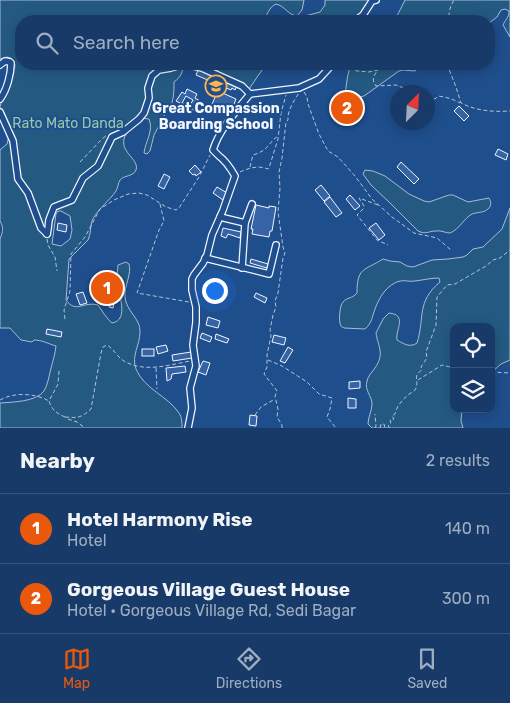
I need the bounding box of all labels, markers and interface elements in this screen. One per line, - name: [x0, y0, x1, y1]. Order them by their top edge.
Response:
- search box: [15, 15, 495, 70]
- icon: search: [33, 29, 61, 57]
- text: Search here: [73, 31, 180, 54]
- school or university icon: Great Compassion Boarding School: [204, 74, 228, 98]
- north arrow: [390, 85, 435, 130]
- pin: 2: [331, 89, 363, 127]
- place label: Great Compassion Boarding School: [152, 100, 280, 133]
- park label: Rato Mato Danda: [12, 115, 124, 132]
- pin: 1: [91, 269, 123, 307]
- your location: [202, 278, 228, 304]
- map controls: [450, 323, 495, 413]
- button: locate: [450, 323, 495, 368]
- button: layers: [450, 368, 495, 413]
- text: Nearby: [20, 448, 95, 473]
- text: 2 results: [426, 451, 490, 470]
- text: Hotel Harmony Rise: [67, 508, 253, 531]
- text: 1: [32, 519, 40, 538]
- text: 140 m: [445, 519, 490, 538]
- text: Hotel: [67, 531, 107, 550]
- text: Gorgeous Village Guest House: [67, 578, 350, 601]
- text: 2: [31, 589, 41, 608]
- text: 300 m: [442, 589, 490, 608]
- text: Hotel · Gorgeous Village Rd, Sedi Bagar: [67, 601, 356, 620]
- tab: Map: [63, 645, 91, 692]
- tab: Directions: [216, 645, 282, 692]
- tab: Saved: [407, 645, 447, 692]

